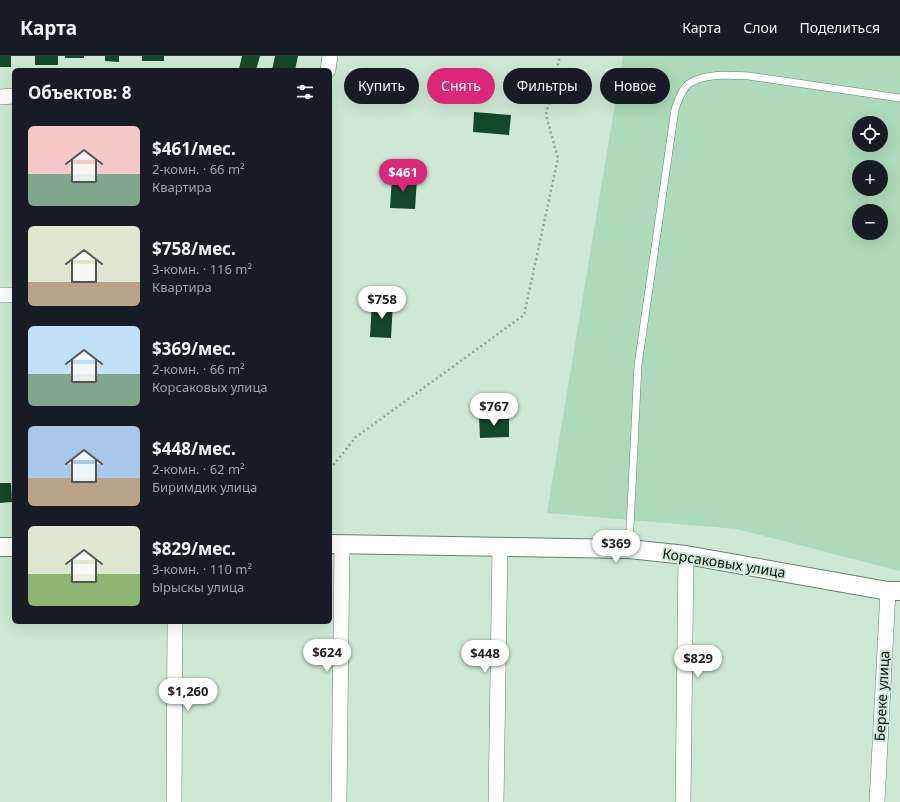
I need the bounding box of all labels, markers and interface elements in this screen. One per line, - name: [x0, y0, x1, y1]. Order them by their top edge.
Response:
- text: Карта: [20, 15, 77, 41]
- text: Карта: [682, 18, 721, 37]
- text: Слои: [743, 18, 777, 37]
- text: Поделиться: [799, 18, 880, 37]
- chip: Купить: [344, 68, 419, 104]
- chip: Снять: [427, 68, 495, 104]
- chip: Фильтры: [503, 68, 592, 104]
- chip: Новое: [600, 68, 670, 104]
- text: Объектов: 8: [28, 81, 131, 104]
- icon: filters: [294, 81, 316, 103]
- map controls: [852, 116, 888, 240]
- button: locate: [852, 116, 888, 152]
- text: $461/мес.: [152, 137, 236, 160]
- icon: home: [60, 142, 108, 190]
- pin: $461: [379, 159, 427, 193]
- text: 2-комн. · 66 m²: [152, 160, 245, 178]
- button: +: [852, 160, 888, 196]
- text: $461: [388, 163, 418, 181]
- text: Квартира: [152, 178, 212, 196]
- button: −: [852, 204, 888, 240]
- text: $758/мес.: [152, 237, 236, 260]
- icon: home: [60, 242, 108, 290]
- text: 3-комн. · 116 m²: [152, 260, 252, 278]
- text: Квартира: [152, 278, 212, 296]
- pin: $758: [358, 286, 406, 320]
- text: $758: [367, 290, 397, 308]
- text: $369/мес.: [152, 337, 236, 360]
- icon: home: [60, 342, 108, 390]
- text: 2-комн. · 66 m²: [152, 360, 245, 378]
- text: Корсаковых улица: [152, 378, 268, 396]
- pin: $767: [470, 393, 518, 427]
- text: $767: [479, 397, 509, 415]
- text: $448/мес.: [152, 437, 236, 460]
- icon: home: [60, 442, 108, 490]
- text: 2-комн. · 62 m²: [152, 460, 245, 478]
- text: Биримдик улица: [152, 478, 257, 496]
- pin: $369: [592, 530, 640, 564]
- text: $369: [601, 534, 631, 552]
- text: $829/мес.: [152, 537, 236, 560]
- icon: home: [60, 542, 108, 590]
- street label: Корсаковых улица: [661, 543, 787, 582]
- text: 3-комн. · 110 m²: [152, 560, 252, 578]
- text: Ырыскы улица: [152, 578, 244, 596]
- pin: $624: [303, 639, 351, 673]
- pin: $448: [461, 640, 509, 674]
- text: $624: [312, 643, 342, 661]
- text: $448: [470, 644, 500, 662]
- pin: $829: [674, 645, 722, 679]
- text: $829: [683, 649, 713, 667]
- street label: Береке улица: [870, 650, 893, 742]
- pin: $1,260: [155, 678, 221, 712]
- text: $1,260: [168, 682, 208, 700]

